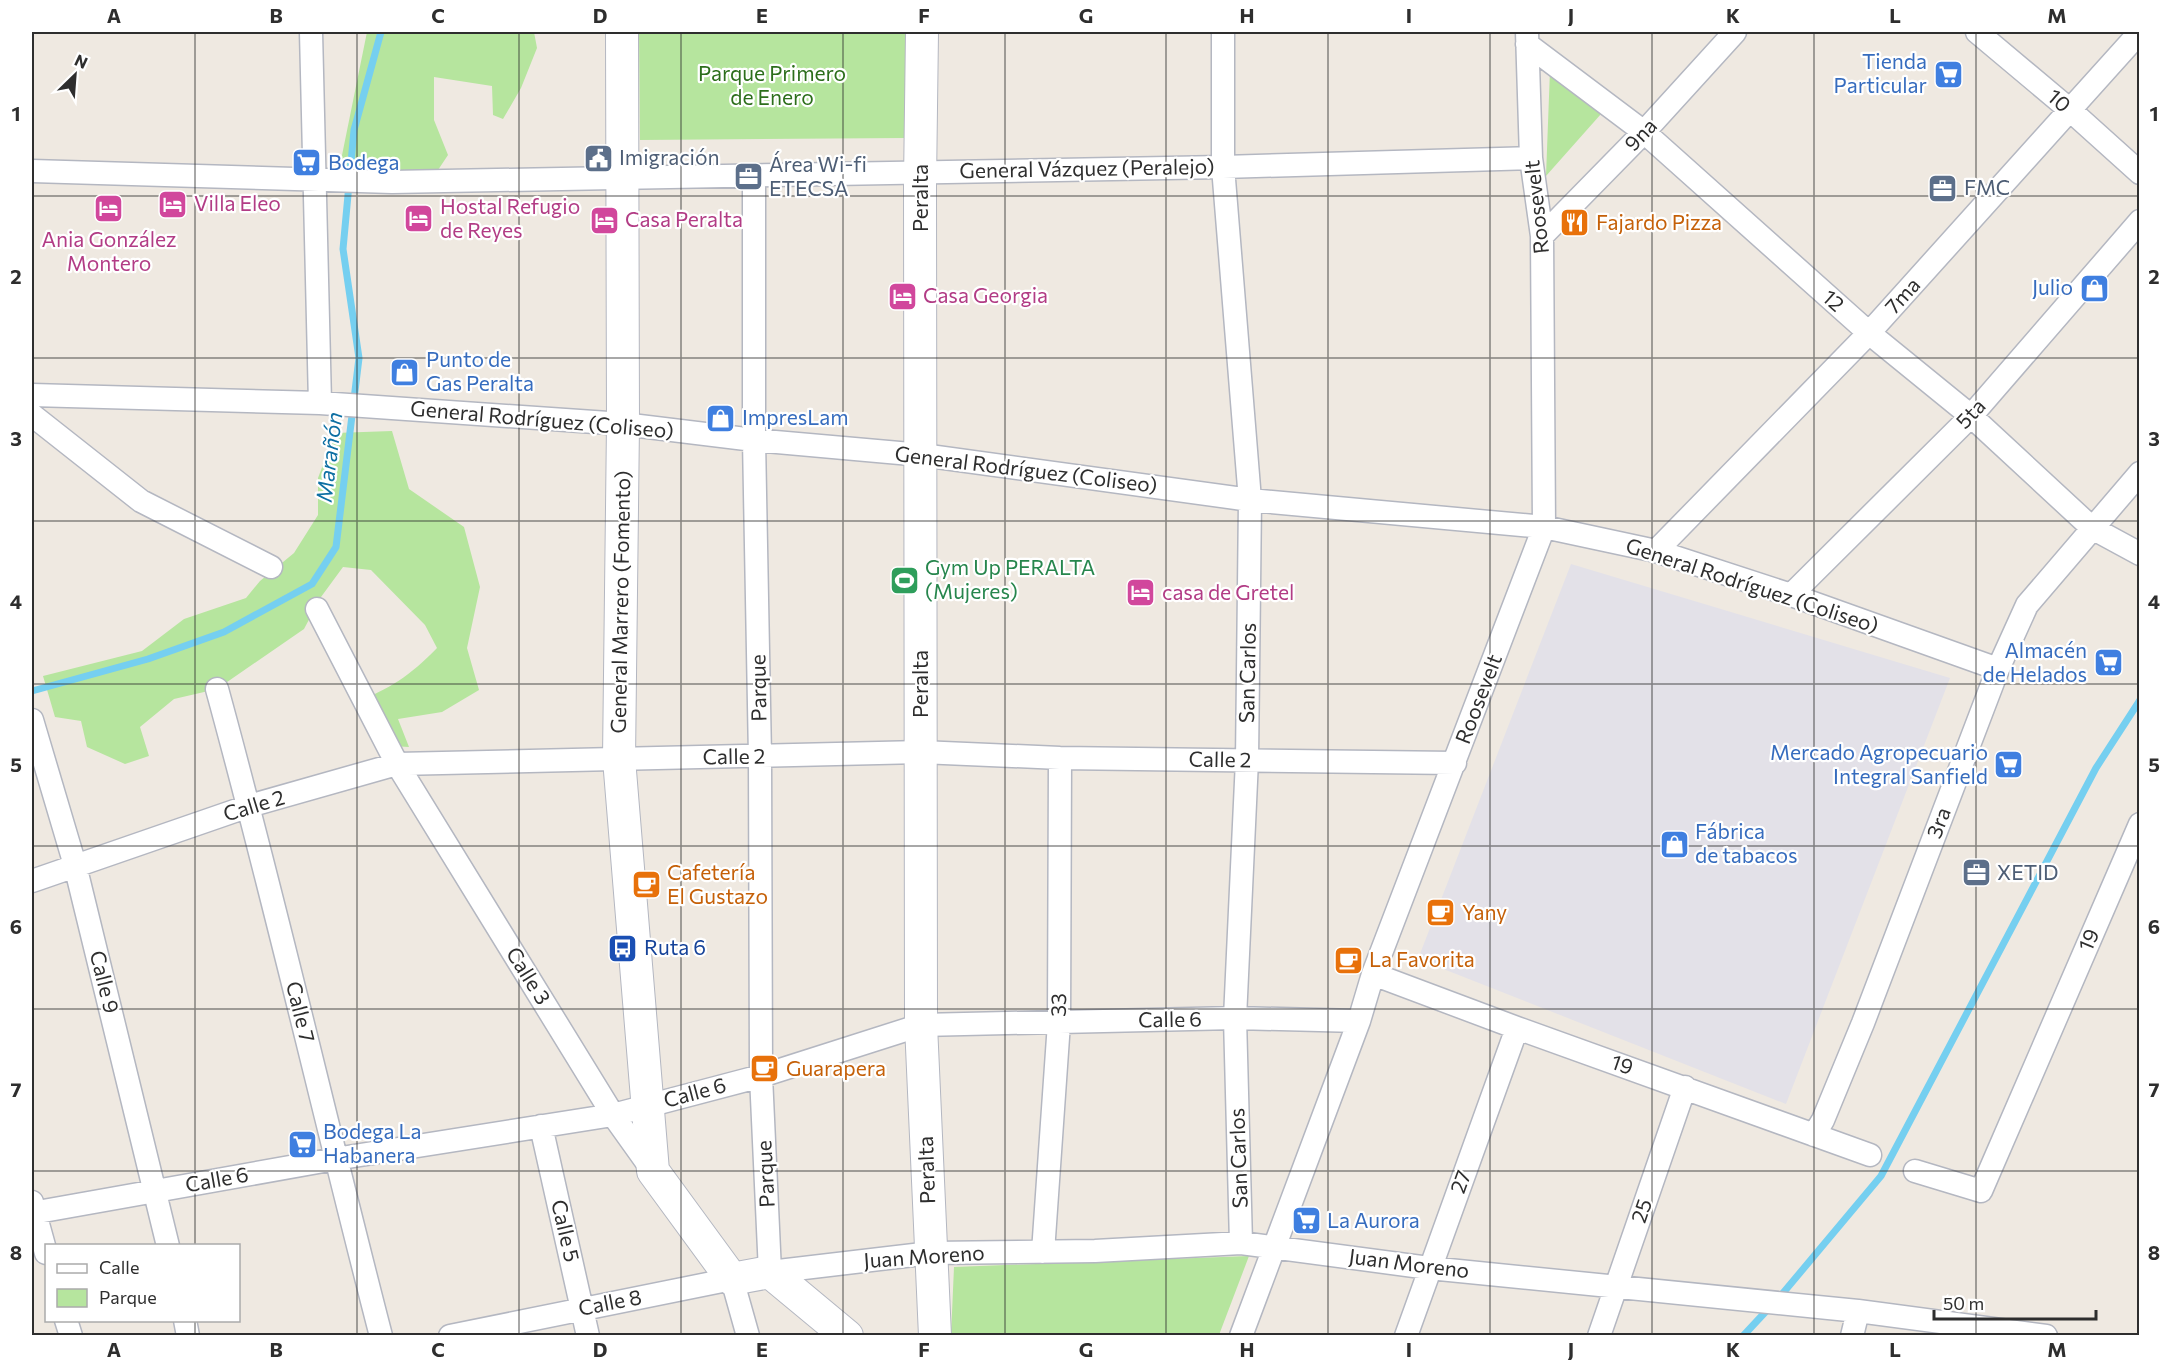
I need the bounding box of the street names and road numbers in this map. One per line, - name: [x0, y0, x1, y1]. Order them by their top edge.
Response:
- street label: 10: [2043, 83, 2077, 117]
- street label: 9na: [1619, 112, 1661, 156]
- street label: General Vázquez (Peralejo): [959, 153, 1215, 182]
- street label: Roosevelt: [1518, 159, 1553, 255]
- street label: Peralta: [907, 164, 932, 232]
- street label: 7ma: [1879, 272, 1925, 318]
- street label: 12: [1818, 284, 1850, 316]
- street label: 5ta: [1950, 393, 1990, 433]
- street label: General Rodríguez (Coliseo): [409, 395, 675, 442]
- street label: General Rodríguez (Coliseo): [894, 440, 1159, 497]
- street label: General Marrero (Fomento): [605, 470, 634, 734]
- street label: General Rodríguez (Coliseo): [1623, 532, 1882, 637]
- street label: San Carlos: [1233, 623, 1260, 723]
- street label: Peralta: [907, 650, 932, 718]
- street label: Roosevelt: [1449, 650, 1506, 747]
- street label: Parque: [744, 654, 771, 722]
- street label: Calle 2: [702, 742, 766, 769]
- street label: Calle 2: [1188, 745, 1252, 772]
- street label: Calle 2: [220, 783, 287, 826]
- street label: 3ra: [1920, 803, 1955, 841]
- street label: 19: [2072, 925, 2103, 954]
- street label: Calle 3: [502, 942, 557, 1009]
- street label: Calle 9: [86, 948, 125, 1016]
- street label: Calle 7: [282, 978, 321, 1045]
- street label: 33: [1045, 993, 1070, 1017]
- street label: Calle 6: [1138, 1005, 1202, 1032]
- street label: 19: [1608, 1048, 1637, 1079]
- street label: Calle 6: [661, 1071, 729, 1112]
- street label: San Carlos: [1223, 1107, 1252, 1209]
- street label: Peralta: [912, 1136, 939, 1204]
- street label: Parque: [750, 1140, 779, 1208]
- street label: Calle 6: [183, 1161, 250, 1196]
- street label: 27: [1444, 1167, 1475, 1196]
- street label: 25: [1625, 1195, 1656, 1226]
- street label: Calle 5: [547, 1197, 586, 1264]
- street label: Juan Moreno: [863, 1239, 985, 1272]
- street label: Juan Moreno: [1348, 1243, 1471, 1282]
- street label: Calle 8: [576, 1283, 643, 1320]

